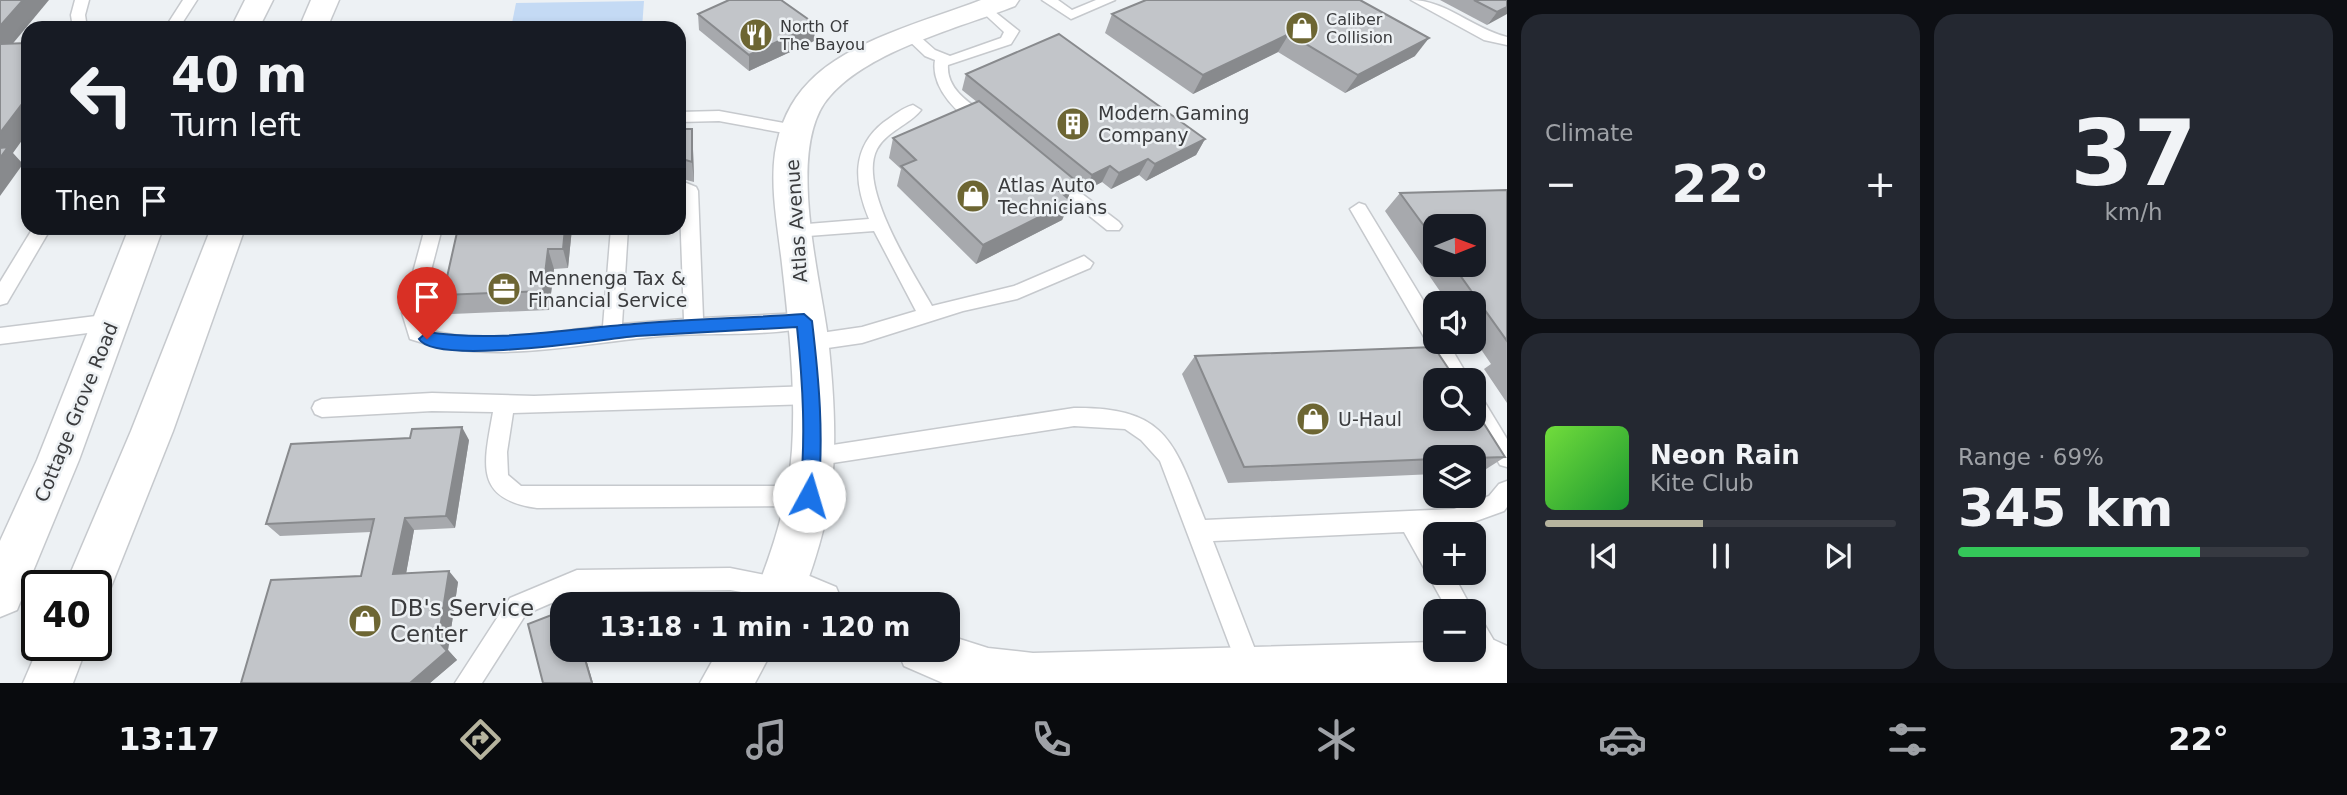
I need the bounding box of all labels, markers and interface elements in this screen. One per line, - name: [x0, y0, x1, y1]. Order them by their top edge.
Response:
- shop icon: Caliber Collision: [1283, 9, 1321, 47]
- place label: Caliber Collision: [1326, 10, 1393, 47]
- restaurant icon: North Of The Bayou: [737, 16, 775, 54]
- place label: North Of The Bayou: [779, 17, 865, 54]
- text: 40 m: [171, 47, 307, 104]
- icon: left: [56, 49, 147, 140]
- text: 37: [2070, 101, 2197, 206]
- place label: Modern Gaming Company: [1098, 102, 1250, 146]
- building icon: Modern Gaming Company: [1054, 105, 1092, 143]
- text: Turn left: [171, 106, 301, 144]
- text: Climate: [1545, 120, 1634, 146]
- text: 22°: [1671, 154, 1770, 214]
- street label: Atlas Avenue: [781, 159, 811, 283]
- text: −: [1545, 162, 1577, 206]
- text: +: [1864, 162, 1896, 206]
- place label: Atlas Auto Technicians: [997, 174, 1107, 218]
- shop icon: Atlas Auto Technicians: [954, 177, 992, 215]
- icon: arrive: [135, 182, 173, 220]
- text: Then: [56, 186, 121, 216]
- text: km/h: [2104, 199, 2163, 225]
- north arrow: [1423, 214, 1486, 276]
- map controls: [1423, 214, 1486, 662]
- pin: [397, 267, 457, 339]
- place label: Mennenga Tax & Financial Service: [528, 267, 687, 311]
- office icon: Mennenga Tax & Financial Service: [485, 270, 523, 308]
- icon: arrive: [408, 278, 446, 316]
- button: sound: [1423, 291, 1486, 354]
- street label: Cottage Grove Road: [30, 319, 122, 505]
- button: search: [1423, 368, 1486, 431]
- shop icon: U-Haul: [1294, 400, 1332, 438]
- place label: U-Haul: [1338, 408, 1402, 430]
- text: Neon Rain: [1650, 440, 1800, 470]
- text: Range · 69%: [1958, 444, 2104, 470]
- button: layers: [1423, 445, 1486, 508]
- position arrow: [772, 459, 846, 533]
- text: Kite Club: [1650, 470, 1754, 496]
- text: 345 km: [1958, 478, 2173, 538]
- button: +: [1423, 522, 1486, 585]
- icon: previous: [1585, 537, 1623, 575]
- icon: pause: [1702, 537, 1740, 575]
- icon: next: [1819, 537, 1857, 575]
- speed limit sign: 40: [21, 570, 112, 661]
- place label: DB's Service Center: [390, 595, 534, 647]
- button: −: [1423, 599, 1486, 662]
- shop icon: DB's Service Center: [346, 602, 384, 640]
- text: 13:18 · 1 min · 120 m: [600, 612, 910, 642]
- icon: directions: [456, 715, 505, 764]
- icon: music: [742, 715, 791, 764]
- icon: phone: [1027, 715, 1076, 764]
- icon: climate: [1312, 715, 1361, 764]
- icon: car: [1598, 715, 1647, 764]
- icon: filters: [1883, 715, 1932, 764]
- text: 13:17: [118, 720, 220, 758]
- text: 22°: [2168, 720, 2229, 758]

